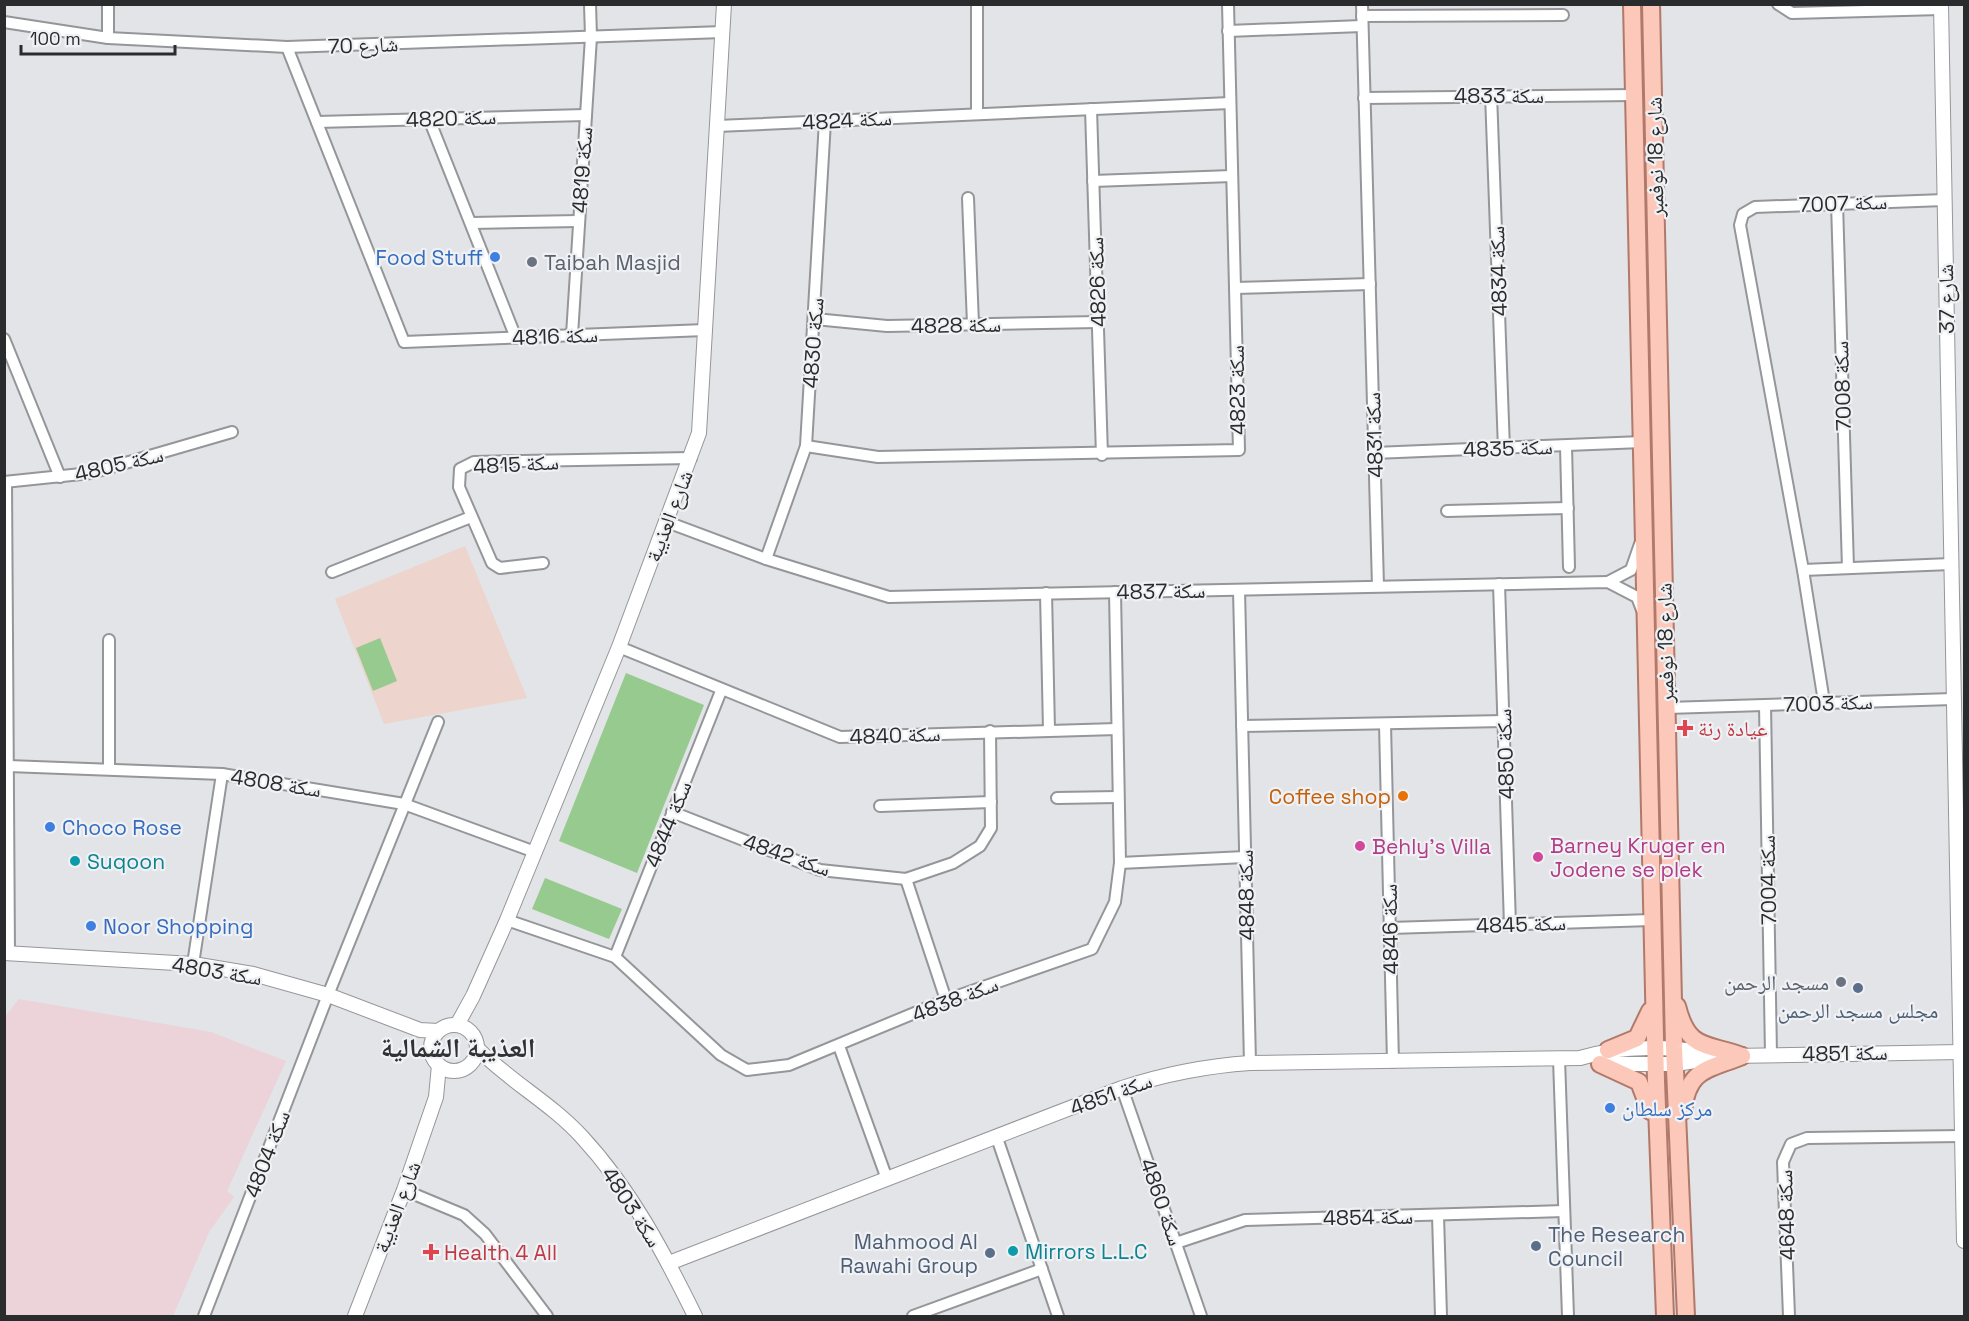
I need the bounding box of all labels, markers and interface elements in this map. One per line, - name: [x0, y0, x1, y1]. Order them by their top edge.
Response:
- scale bar: [21, 18, 176, 56]
- text: 100 m: [30, 27, 81, 50]
- street label: شارع 70: [327, 30, 399, 60]
- street label: سكة 4833: [1454, 82, 1544, 109]
- street label: شارع 18 نوفمبر: [1640, 97, 1670, 218]
- street label: سكة 4820: [405, 103, 497, 133]
- street label: سكة 4824: [801, 104, 893, 136]
- street label: سكة 4819: [566, 126, 598, 214]
- street label: سكة 7007: [1798, 188, 1888, 218]
- street label: سكة 4834: [1483, 225, 1513, 317]
- street label: سكة 4826: [1082, 237, 1112, 327]
- place label: Food Stuff: [376, 244, 483, 271]
- place label: Taibah Masjid: [544, 249, 681, 276]
- marker: Food Stuff: [488, 250, 502, 264]
- marker: Taibah Masjid: [525, 255, 539, 269]
- street label: شارع 37: [1932, 264, 1960, 334]
- street label: سكة 4830: [796, 297, 830, 389]
- street label: سكة 4828: [911, 311, 1001, 339]
- street label: سكة 4816: [511, 321, 599, 351]
- street label: سكة 7008: [1827, 341, 1857, 431]
- street label: سكة 4823: [1223, 345, 1251, 435]
- street label: سكة 4831: [1359, 392, 1389, 478]
- street label: سكة 4835: [1463, 433, 1553, 463]
- street label: سكة 4805: [72, 441, 166, 487]
- street label: سكة 4815: [472, 448, 560, 480]
- street label: شارع العذيبة: [639, 466, 699, 566]
- street label: سكة 4837: [1116, 577, 1206, 605]
- street label: شارع 18 نوفمبر: [1650, 583, 1680, 704]
- street label: سكة 7003: [1783, 688, 1873, 718]
- street label: سكة 4850: [1490, 708, 1520, 800]
- place label: عيادة رنة: [1698, 715, 1768, 742]
- marker: عيادة رنة: [1676, 719, 1694, 737]
- street label: سكة 4840: [849, 720, 941, 750]
- street label: سكة 4808: [229, 763, 323, 803]
- street label: سكة 4844: [638, 777, 698, 871]
- place label: Coffee shop: [1269, 783, 1391, 810]
- marker: Coffee shop: [1396, 789, 1410, 803]
- place label: Choco Rose: [62, 814, 182, 841]
- marker: Choco Rose: [43, 820, 57, 834]
- street label: سكة 4842: [740, 828, 834, 882]
- place label: Barney Kruger en Jodene se plek: [1550, 832, 1726, 883]
- place label: Behly's Villa: [1372, 833, 1491, 860]
- street label: سكة 7004: [1754, 835, 1782, 925]
- marker: Behly's Villa: [1353, 839, 1367, 853]
- place label: Suqoon: [87, 848, 165, 875]
- street label: سكة 4848: [1232, 849, 1260, 941]
- marker: Barney Kruger en Jodene se plek: [1531, 850, 1545, 864]
- marker: Suqoon: [68, 854, 82, 868]
- street label: سكة 4846: [1376, 883, 1404, 975]
- street label: سكة 4845: [1475, 909, 1567, 939]
- place label: Noor Shopping: [103, 913, 253, 940]
- marker: Noor Shopping: [84, 919, 98, 933]
- street label: سكة 4803: [170, 951, 264, 991]
- place label: مسجد الرحمن: [1724, 969, 1829, 996]
- street label: سكة 4838: [908, 970, 1002, 1028]
- marker: مسجد الرحمن: [1834, 975, 1848, 989]
- marker: مجلس مسجد الرحمن: [1851, 981, 1865, 995]
- place label: مجلس مسجد الرحمن: [1778, 997, 1938, 1024]
- district label: العذيبة الشمالية: [381, 1030, 535, 1065]
- street label: سكة 4851: [1802, 1039, 1888, 1067]
- street label: سكة 4851: [1066, 1067, 1156, 1121]
- place label: مركز سلطان: [1622, 1095, 1712, 1122]
- marker: مركز سلطان: [1603, 1101, 1617, 1115]
- street label: سكة 4804: [238, 1107, 296, 1201]
- street label: سكة 4860: [1134, 1155, 1190, 1249]
- street label: شارع العذيبة: [367, 1157, 427, 1257]
- street label: سكة 4803: [596, 1162, 668, 1252]
- street label: سكة 4648: [1771, 1169, 1801, 1261]
- street label: سكة 4854: [1323, 1203, 1413, 1231]
- place label: The Research Council: [1548, 1221, 1685, 1272]
- place label: Mahmood Al Rawahi Group: [840, 1228, 978, 1279]
- place label: Mirrors L.L.C: [1025, 1238, 1147, 1265]
- place label: Health 4 All: [444, 1239, 557, 1266]
- marker: The Research Council: [1529, 1239, 1543, 1253]
- marker: Health 4 All: [422, 1243, 440, 1261]
- marker: Mirrors L.L.C: [1006, 1244, 1020, 1258]
- marker: Mahmood Al Rawahi Group: [983, 1246, 997, 1260]

